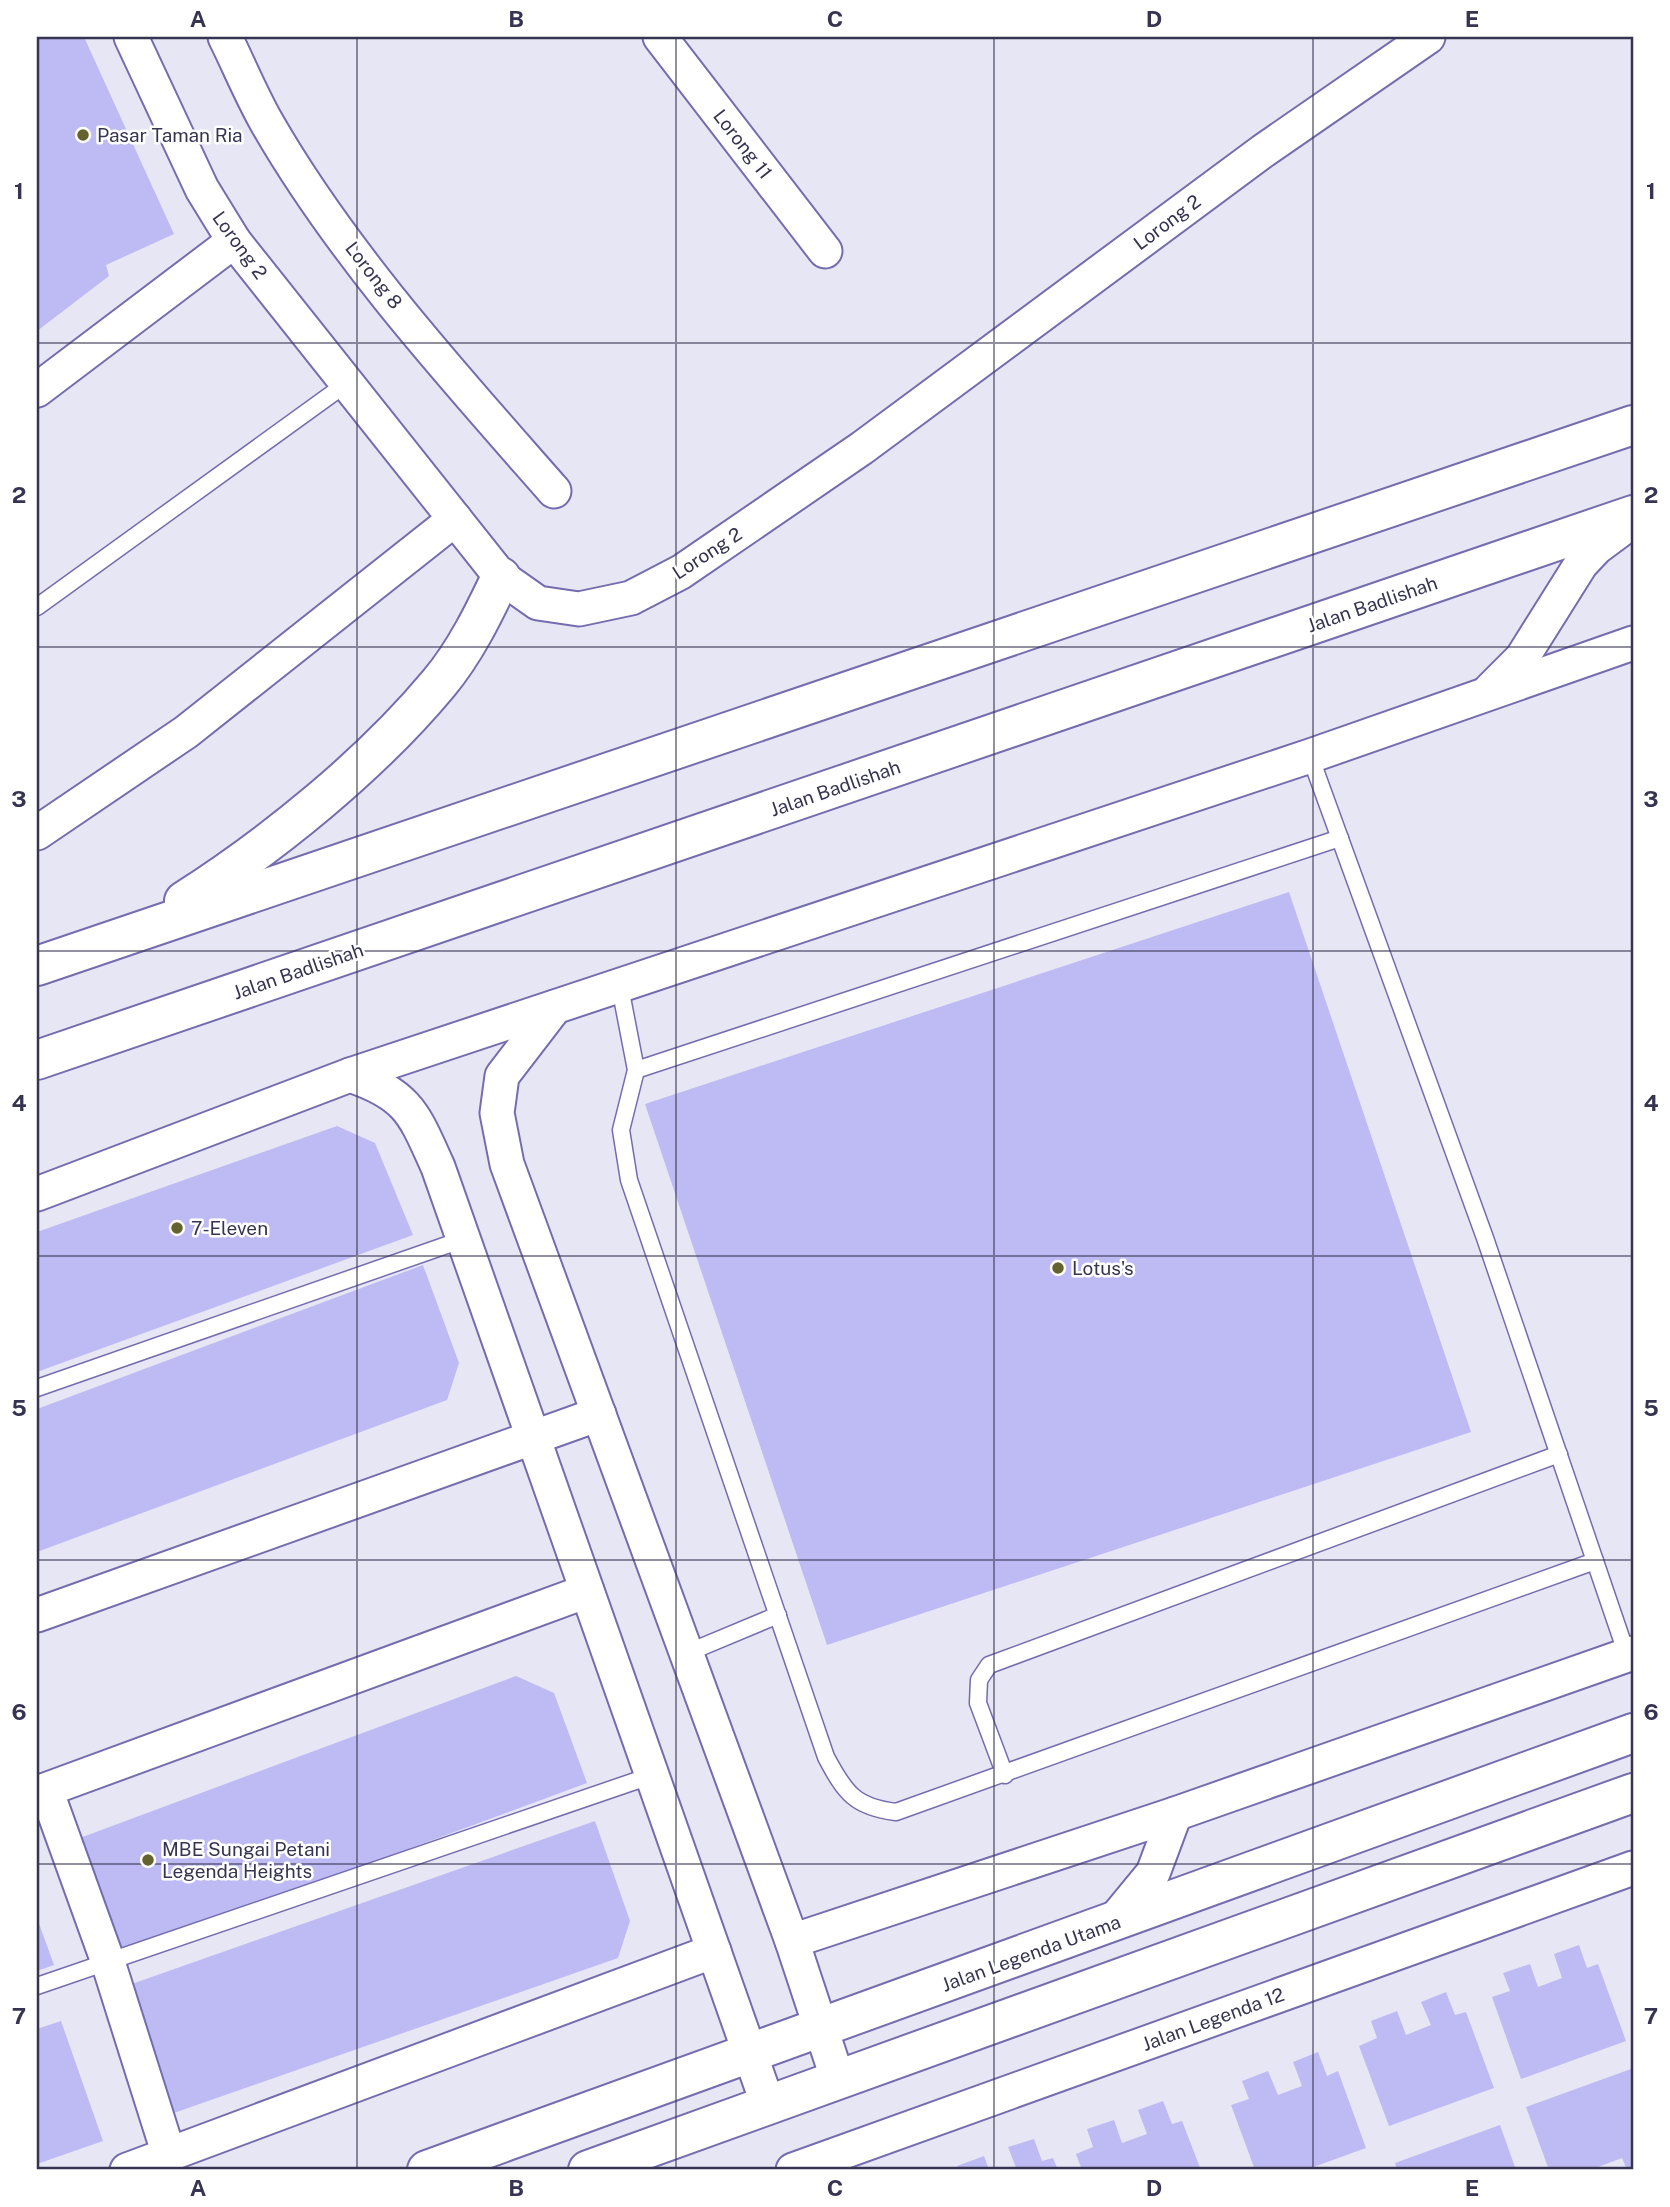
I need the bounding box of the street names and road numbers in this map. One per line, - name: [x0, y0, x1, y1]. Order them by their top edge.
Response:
- street label: Lorong 11: [709, 105, 777, 183]
- street label: Lorong 2: [1129, 190, 1205, 254]
- street label: Lorong 2: [208, 207, 272, 283]
- street label: Lorong 8: [341, 237, 407, 313]
- street label: Lorong 2: [668, 523, 746, 583]
- street label: Jalan Badlishah: [1304, 571, 1440, 637]
- street label: Jalan Badlishah: [767, 755, 903, 821]
- street label: Jalan Badlishah: [230, 938, 366, 1004]
- street label: Jalan Legenda Utama: [938, 1910, 1124, 1996]
- street label: Jalan Legenda 12: [1139, 1983, 1287, 2055]

